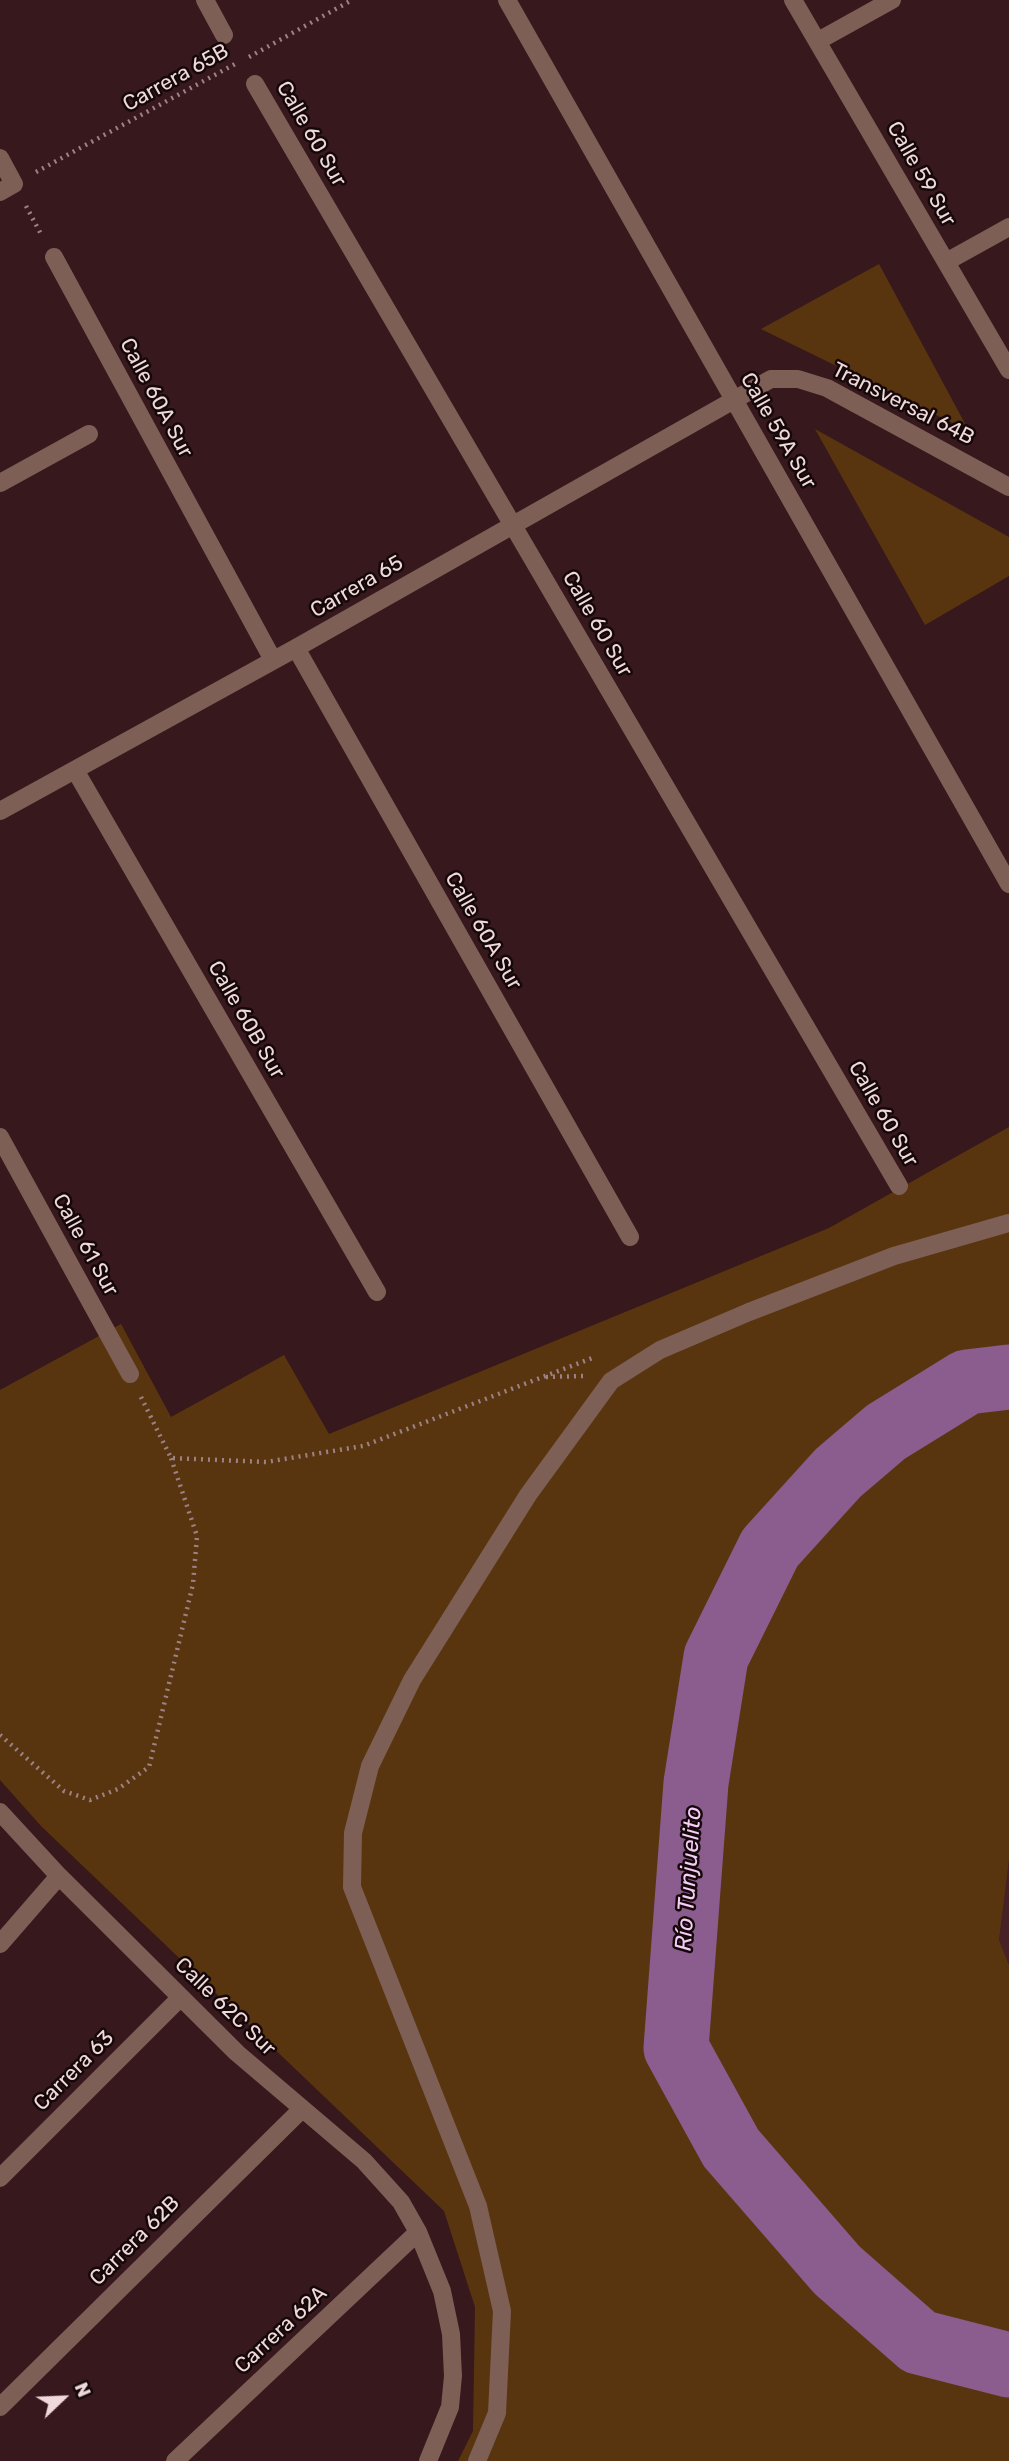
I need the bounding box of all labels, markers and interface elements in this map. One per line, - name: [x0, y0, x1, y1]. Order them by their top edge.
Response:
- street label: Carrera 65B: [119, 39, 233, 117]
- street label: Calle 60 Sur: [271, 77, 351, 191]
- street label: Calle 59 Sur: [881, 117, 961, 231]
- street label: Calle 60A Sur: [114, 334, 198, 462]
- street label: Transversal 64B: [828, 357, 978, 451]
- street label: Calle 59A Sur: [735, 369, 821, 493]
- street label: Carrera 65: [306, 550, 408, 624]
- street label: Calle 60 Sur: [557, 567, 637, 681]
- street label: Calle 60A Sur: [439, 868, 527, 994]
- street label: Calle 60B Sur: [202, 957, 290, 1083]
- street label: Calle 60 Sur: [843, 1057, 923, 1171]
- street label: Calle 61 Sur: [47, 1190, 123, 1300]
- water label: Río Tunjuelito: [670, 1806, 708, 1952]
- street label: Calle 62C Sur: [169, 1953, 281, 2061]
- street label: Carrera 63: [29, 2026, 119, 2116]
- street label: Carrera 62B: [85, 2191, 185, 2291]
- street label: Carrera 62A: [230, 2281, 332, 2379]
- north arrow: [28, 2363, 98, 2433]
- text: N: [70, 2379, 96, 2400]

